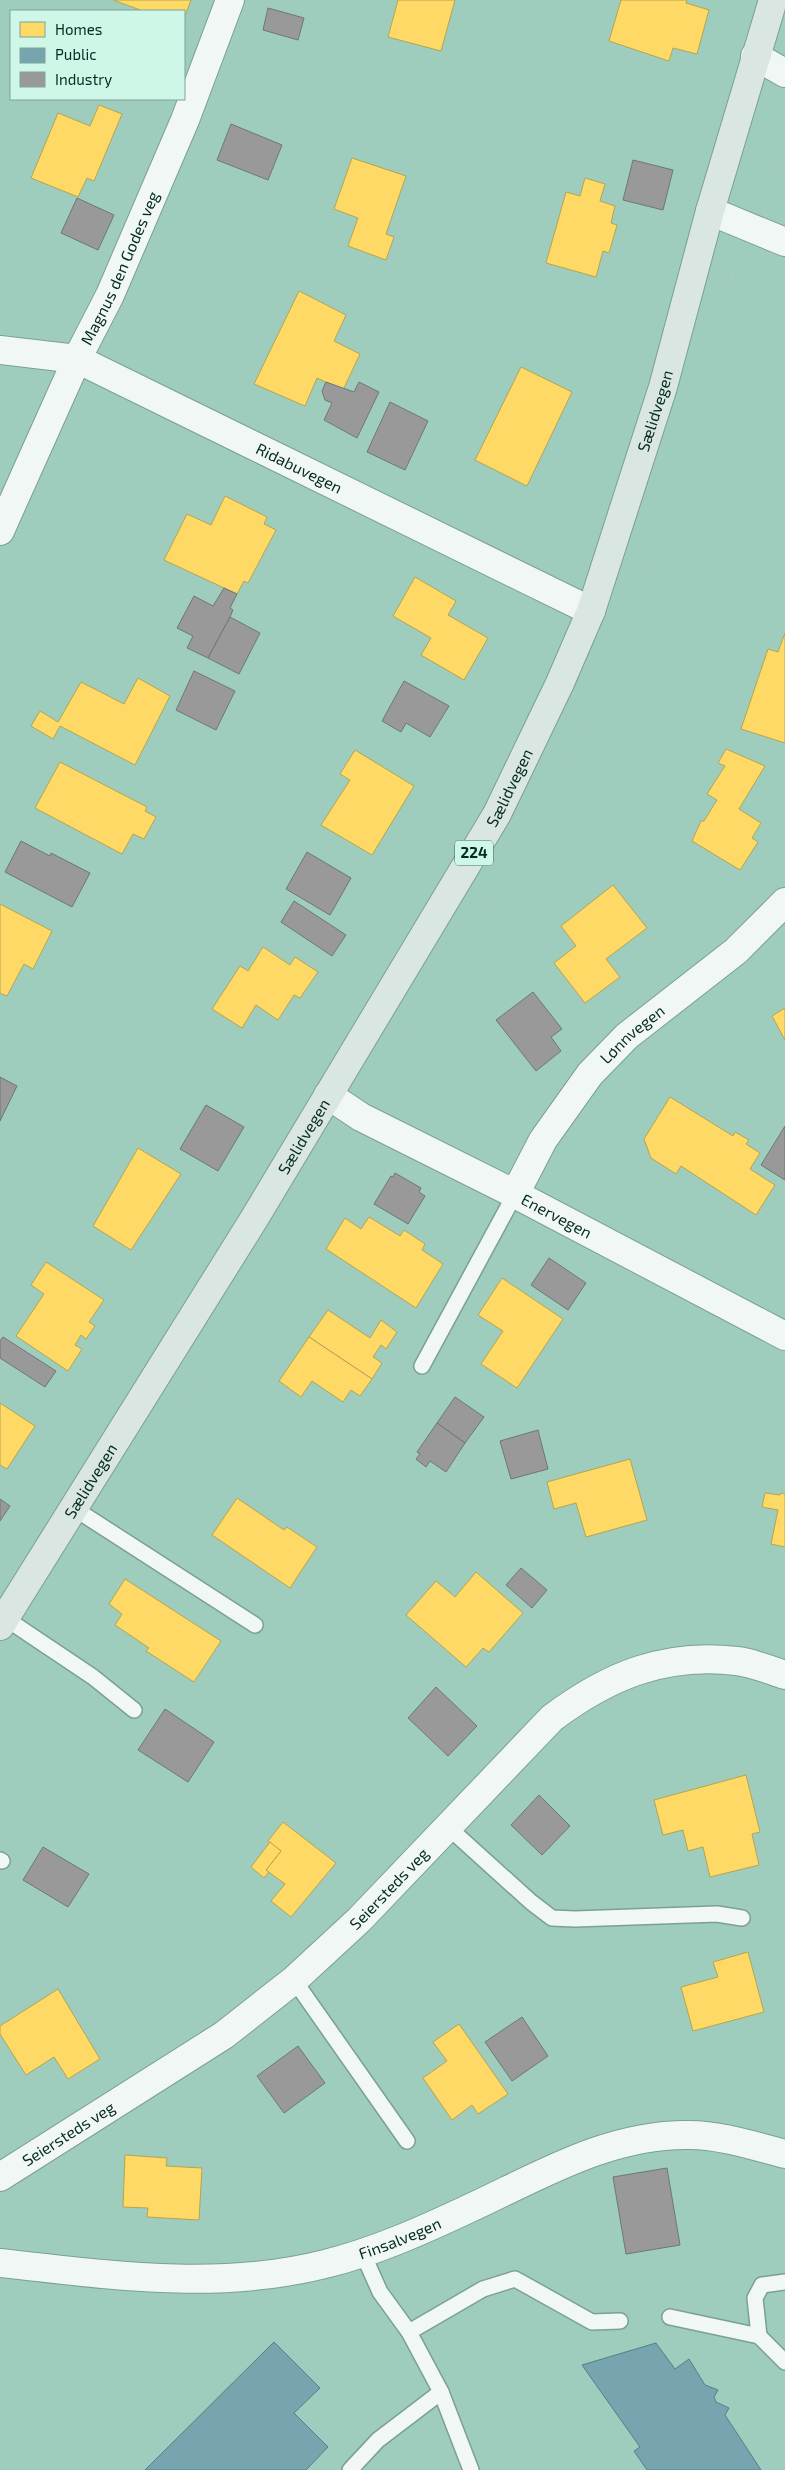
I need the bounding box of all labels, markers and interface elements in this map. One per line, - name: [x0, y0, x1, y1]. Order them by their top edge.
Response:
- legend: [10, 10, 185, 100]
- text: Homes: [55, 20, 102, 38]
- text: Public: [55, 45, 96, 63]
- text: Industry: [55, 70, 112, 88]
- street label: Magnus den Godes veg: [76, 188, 162, 348]
- street label: Sælidvegen: [633, 368, 676, 454]
- street label: Ridabuvegen: [253, 438, 346, 497]
- street label: Sælidvegen: [482, 745, 536, 830]
- road number: 224: [455, 840, 493, 866]
- street label: Lønnvegen: [596, 1000, 668, 1067]
- street label: Sælidvegen: [273, 1095, 333, 1177]
- street label: Enervegen: [518, 1189, 595, 1242]
- street label: Sælidvegen: [60, 1440, 121, 1522]
- street label: Seiersteds veg: [345, 1843, 432, 1933]
- street label: Seiersteds veg: [18, 2097, 118, 2170]
- street label: Finsalvegen: [356, 2213, 444, 2263]

